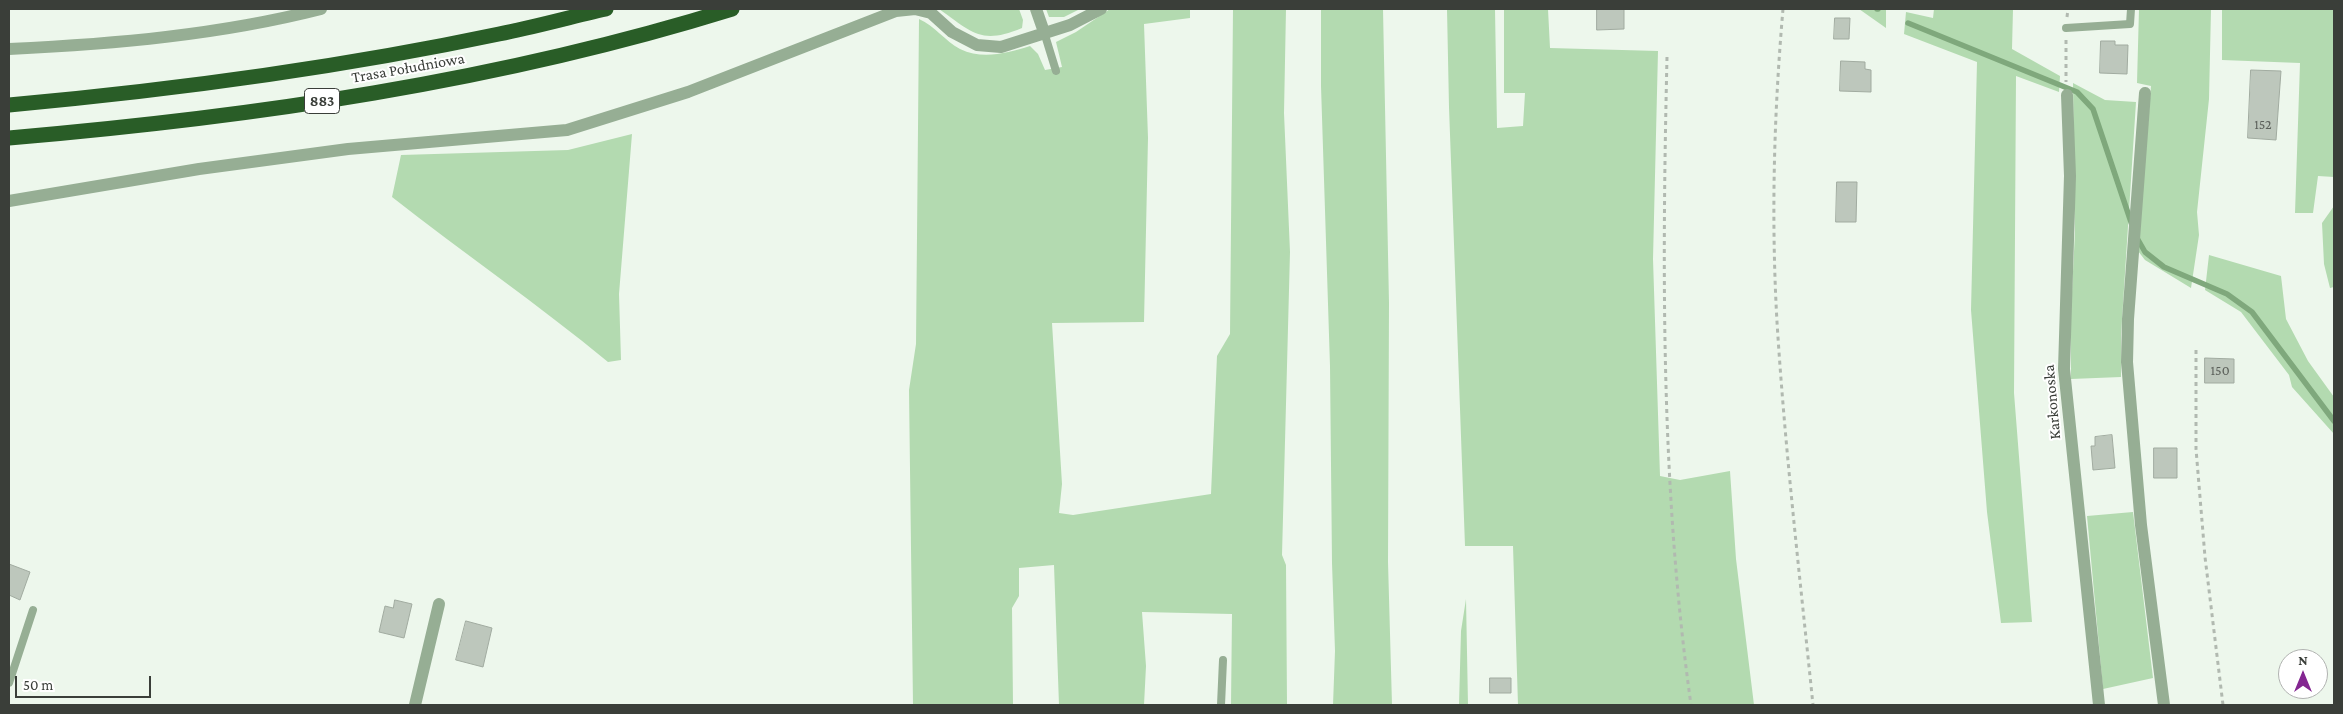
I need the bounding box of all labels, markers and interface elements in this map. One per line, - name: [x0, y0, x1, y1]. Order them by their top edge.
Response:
- street label: Trasa Południowa: [350, 49, 466, 87]
- road number: 883: [304, 88, 340, 114]
- house number: 152: [2254, 117, 2272, 133]
- house number: 150: [2210, 363, 2230, 379]
- street label: Karkonoska: [2039, 364, 2065, 440]
- north arrow: [2278, 649, 2328, 699]
- text: N: [2298, 652, 2308, 668]
- scale bar: [18, 666, 154, 698]
- text: 50 m: [23, 677, 53, 693]

